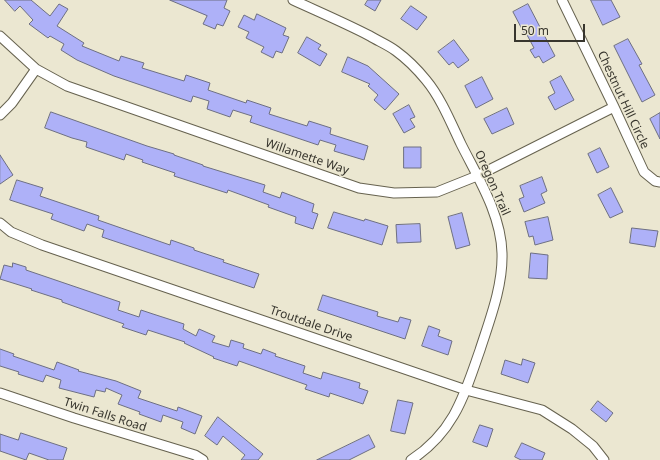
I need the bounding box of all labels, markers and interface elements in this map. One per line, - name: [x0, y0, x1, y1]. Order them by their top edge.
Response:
- scale bar: [516, 16, 587, 42]
- text: 50 m: [521, 22, 549, 39]
- street label: Chestnut Hill Circle: [594, 49, 652, 151]
- street label: Willamette Way: [263, 136, 351, 178]
- street label: Oregon Trail: [471, 148, 513, 218]
- street label: Troutdale Drive: [268, 303, 354, 345]
- street label: Twin Falls Road: [62, 395, 148, 435]

